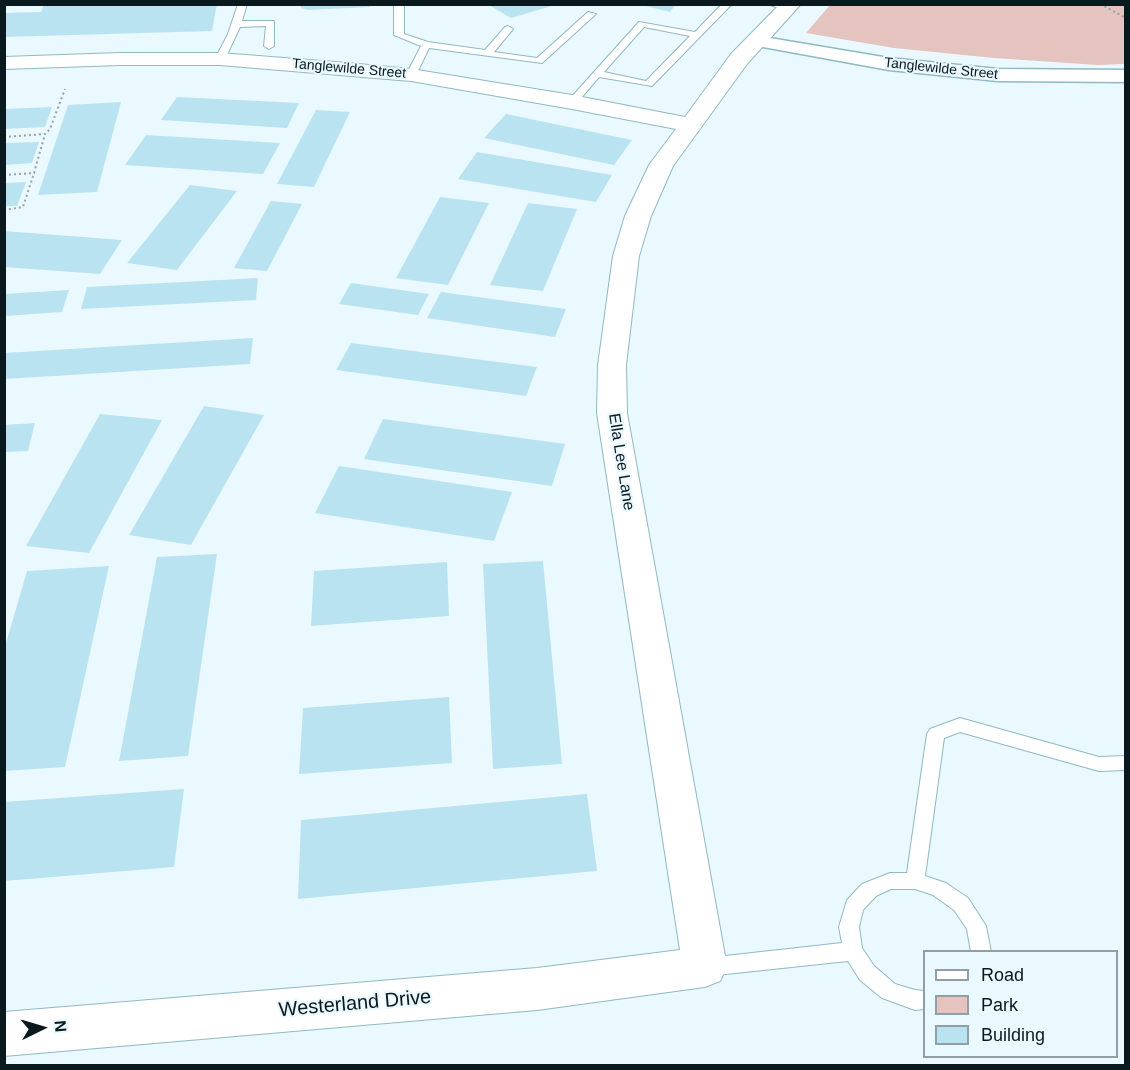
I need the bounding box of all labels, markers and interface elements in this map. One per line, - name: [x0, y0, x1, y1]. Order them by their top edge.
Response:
- street label: Tanglewilde Street: [883, 55, 999, 83]
- street label: Tanglewilde Street: [291, 56, 407, 82]
- street label: Ella Lee Lane: [604, 412, 638, 512]
- legend: [923, 950, 1118, 1058]
- text: Road: [981, 965, 1024, 985]
- street label: Westerland Drive: [278, 985, 432, 1023]
- text: Park: [981, 995, 1018, 1015]
- north arrow: [12, 998, 72, 1058]
- text: N: [51, 1020, 69, 1033]
- text: Building: [981, 1025, 1045, 1045]

